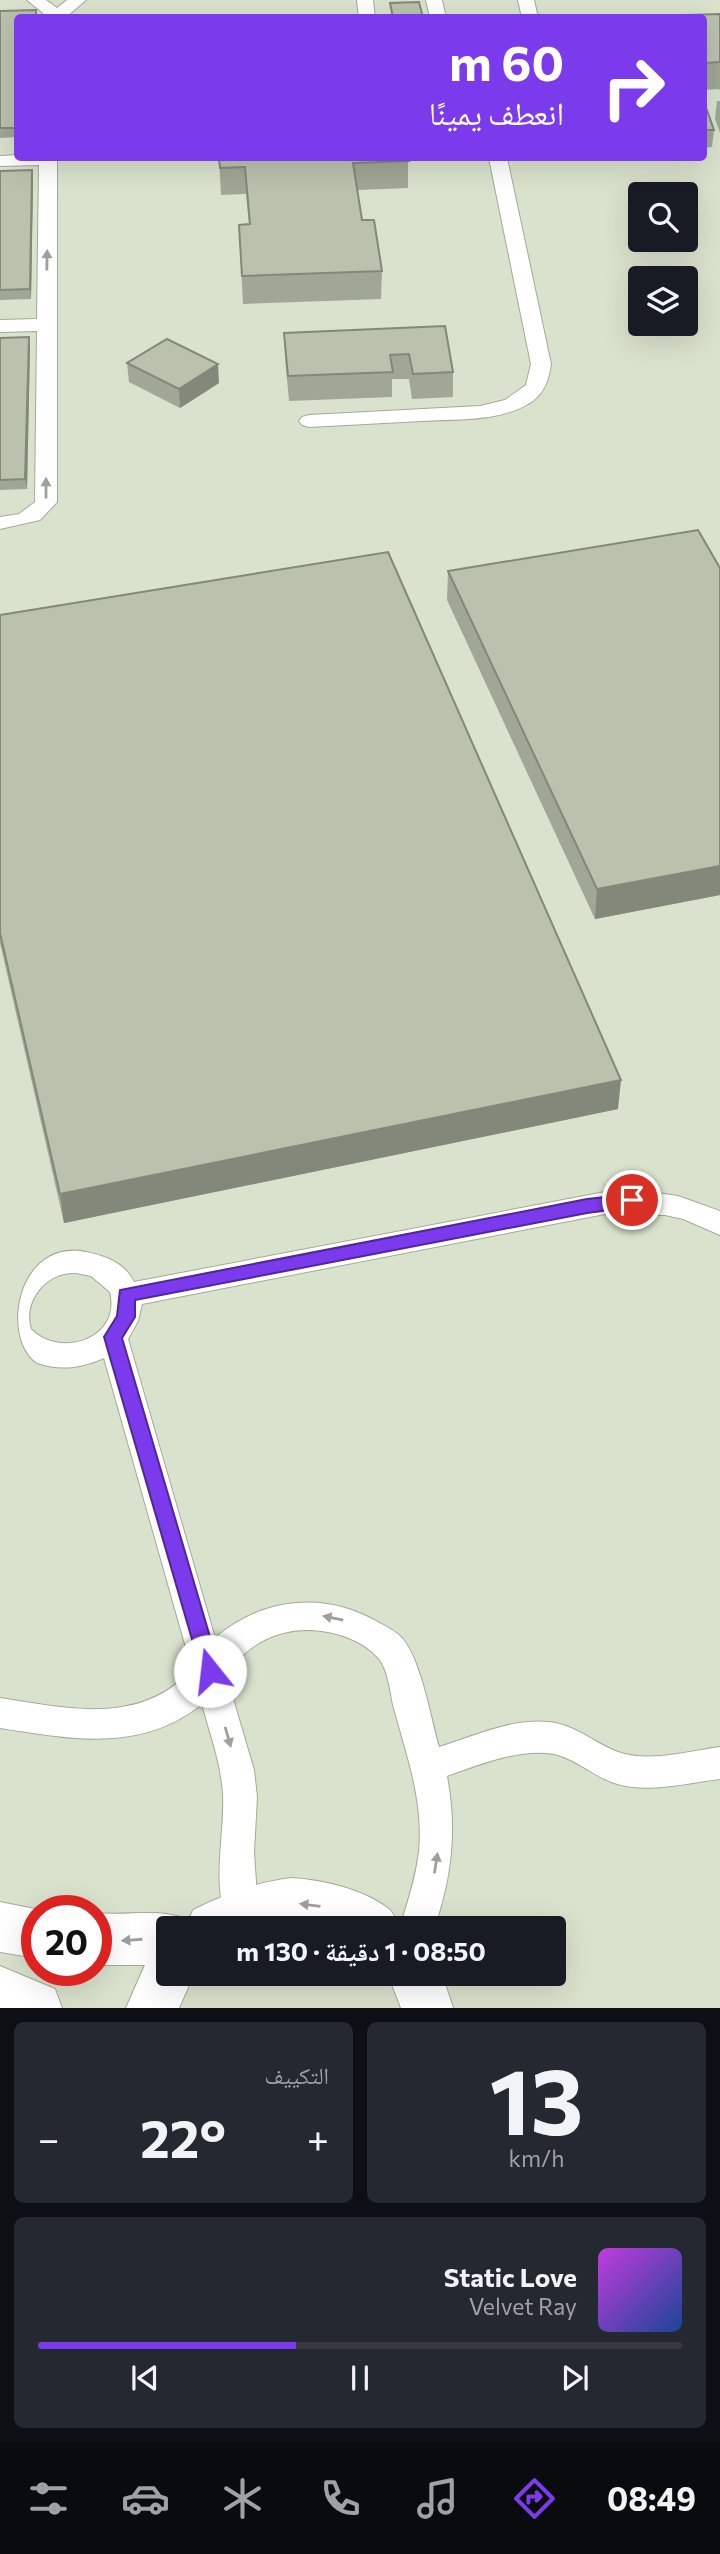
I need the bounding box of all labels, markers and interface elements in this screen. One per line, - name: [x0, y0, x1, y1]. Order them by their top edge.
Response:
- text: 60 m: [449, 31, 564, 91]
- icon: right: [588, 42, 679, 133]
- text: انعطف يمينًا: [429, 92, 564, 132]
- map controls: [628, 182, 698, 336]
- button: search: [628, 182, 698, 252]
- one-way arrow: [41, 249, 52, 271]
- button: layers: [628, 266, 698, 336]
- one-way arrow: [40, 476, 52, 498]
- pin: [602, 1170, 662, 1230]
- icon: arrive: [613, 1181, 651, 1219]
- one-way arrow: [321, 1612, 343, 1623]
- position arrow: [173, 1634, 247, 1708]
- one-way arrow: [224, 1727, 234, 1748]
- one-way arrow: [431, 1852, 442, 1874]
- speed limit sign: 20: [21, 1895, 112, 1986]
- one-way arrow: [299, 1900, 321, 1911]
- one-way arrow: [121, 1935, 143, 1946]
- text: 08:50 · 1 دقيقة · 130 m: [236, 1935, 486, 1966]
- text: 13: [489, 2042, 584, 2154]
- text: التكييف: [264, 2061, 329, 2089]
- text: 22°: [140, 2105, 226, 2169]
- text: −: [38, 2114, 60, 2161]
- text: +: [307, 2114, 329, 2161]
- text: km/h: [509, 2144, 564, 2172]
- text: Static Love: [444, 2261, 577, 2292]
- text: Velvet Ray: [469, 2292, 577, 2320]
- icon: previous: [126, 2359, 164, 2397]
- icon: pause: [341, 2359, 379, 2397]
- icon: next: [556, 2359, 594, 2397]
- icon: filters: [24, 2474, 73, 2523]
- icon: car: [121, 2474, 170, 2523]
- icon: climate: [218, 2474, 267, 2523]
- icon: phone: [316, 2474, 365, 2523]
- icon: music: [413, 2474, 462, 2523]
- icon: directions: [510, 2474, 559, 2523]
- text: 08:49: [607, 2478, 696, 2518]

